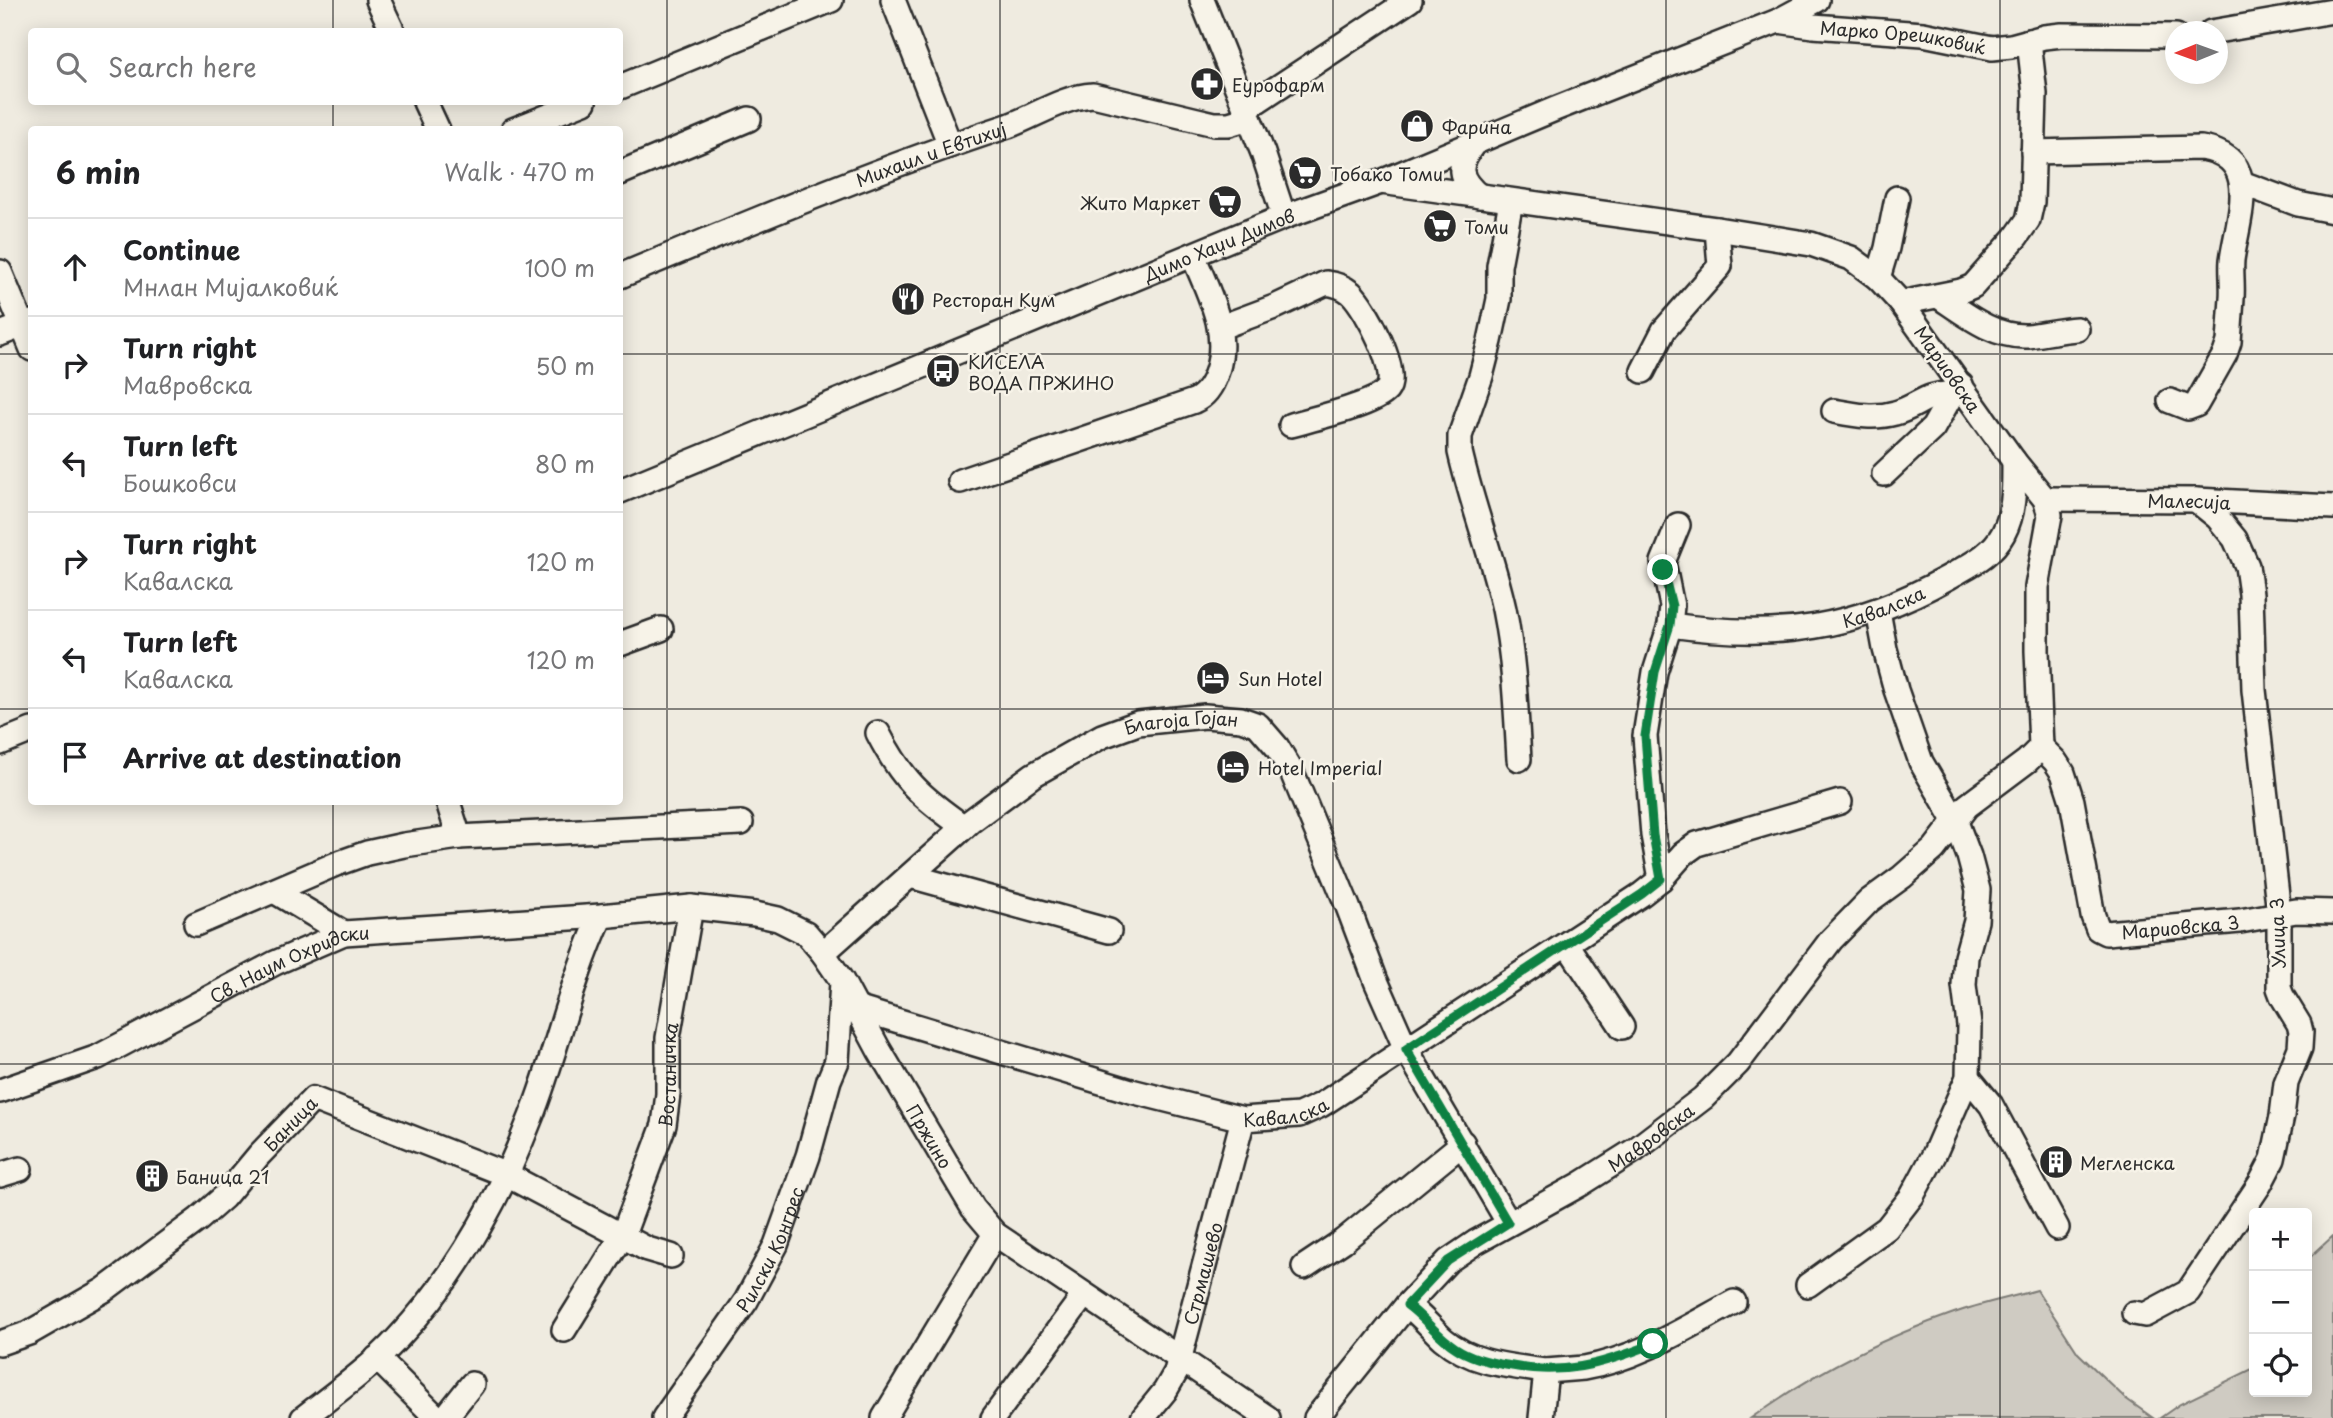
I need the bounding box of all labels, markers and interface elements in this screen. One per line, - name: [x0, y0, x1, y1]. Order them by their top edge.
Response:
- street label: Марко Орешковиќ: [1819, 13, 1989, 60]
- north arrow: [2165, 21, 2228, 84]
- search box: [28, 28, 623, 105]
- text: Search here: [108, 47, 257, 86]
- icon: search: [52, 48, 90, 86]
- pharmacy icon: Еурофарм: [1188, 65, 1226, 103]
- place label: Еурофарм: [1232, 71, 1325, 98]
- shop icon: Фарина: [1398, 107, 1436, 145]
- place label: Фарина: [1442, 113, 1512, 140]
- street label: Михаил и Евтихиј: [851, 114, 1009, 193]
- text: 6 min: [56, 149, 141, 194]
- text: Walk · 470 m: [444, 154, 595, 189]
- supermarket icon: Тобако Томи: [1286, 154, 1324, 192]
- place label: Тобако Томи: [1330, 160, 1443, 187]
- supermarket icon: Жито Маркет: [1206, 183, 1244, 221]
- place label: Жито Маркет: [1080, 189, 1200, 216]
- street label: Димо Хаџи Димов: [1138, 201, 1298, 287]
- supermarket icon: Томи: [1421, 207, 1459, 245]
- place label: Томи: [1464, 213, 1509, 240]
- text: Continue: [123, 230, 240, 269]
- icon: ahead: [56, 248, 94, 286]
- text: 100 m: [525, 250, 595, 285]
- text: Мнлан Мијалковиќ: [123, 269, 338, 304]
- restaurant icon: Ресторан Кум: [889, 280, 927, 318]
- place label: Ресторан Кум: [932, 286, 1056, 313]
- street label: Мариовска: [1908, 320, 1988, 419]
- text: Turn right: [123, 328, 257, 367]
- icon: right: [56, 346, 94, 384]
- text: 50 m: [535, 348, 595, 383]
- place label: КИСЕЛА ВОДА ПРЖИНО: [968, 348, 1114, 396]
- bus stop icon: КИСЕЛА ВОДА ПРЖИНО: [924, 352, 962, 390]
- text: Мавровска: [123, 367, 252, 402]
- text: Turn left: [123, 426, 238, 465]
- icon: left: [56, 444, 94, 482]
- text: 80 m: [535, 446, 595, 481]
- text: Бошковси: [123, 465, 237, 500]
- street label: Малесија: [2147, 486, 2232, 515]
- text: Turn right: [123, 524, 257, 563]
- icon: right: [56, 542, 94, 580]
- text: 120 m: [527, 544, 595, 579]
- route end: [1647, 554, 1678, 585]
- text: Кавалска: [123, 563, 233, 598]
- street label: Кавалска: [1839, 578, 1930, 634]
- text: Turn left: [123, 622, 238, 661]
- icon: left: [56, 640, 94, 678]
- text: 120 m: [527, 642, 595, 677]
- hotel icon: Sun Hotel: [1194, 659, 1232, 697]
- text: Кавалска: [123, 661, 233, 696]
- place label: Sun Hotel: [1238, 665, 1322, 692]
- street label: Благоја Гојан: [1119, 702, 1239, 741]
- icon: arrive: [56, 738, 94, 776]
- text: Arrive at destination: [123, 738, 402, 777]
- hotel icon: Hotel Imperial: [1214, 748, 1252, 786]
- place label: Hotel Imperial: [1258, 754, 1382, 781]
- street label: Улица 3: [2262, 897, 2292, 969]
- street label: Мариовска 3: [2120, 908, 2240, 945]
- street label: Св. Наум Охридски: [204, 918, 370, 1009]
- street label: Востаничка: [650, 1019, 684, 1128]
- street label: Баница: [257, 1089, 323, 1157]
- street label: Кавалска: [1242, 1090, 1334, 1132]
- street label: Мавровска: [1602, 1096, 1700, 1178]
- street label: Пржино: [900, 1099, 960, 1173]
- building icon: Мегленска: [2037, 1143, 2075, 1181]
- place label: Мегленска: [2080, 1149, 2175, 1176]
- building icon: Баница 21: [133, 1157, 171, 1195]
- place label: Баница 21: [176, 1163, 269, 1190]
- street label: Рилски Конгрес: [729, 1183, 810, 1318]
- map controls: [2249, 1208, 2312, 1397]
- button: +: [2249, 1208, 2312, 1271]
- street label: Стрмашево: [1176, 1219, 1229, 1328]
- button: −: [2249, 1271, 2312, 1334]
- route start: [1637, 1328, 1668, 1359]
- button: locate: [2249, 1334, 2312, 1397]

